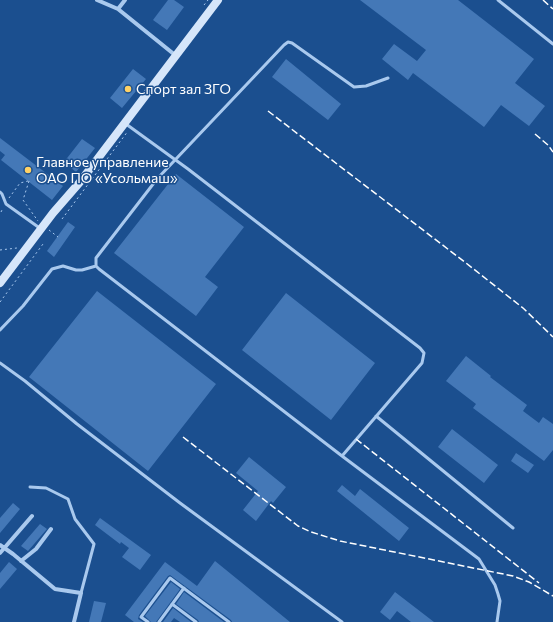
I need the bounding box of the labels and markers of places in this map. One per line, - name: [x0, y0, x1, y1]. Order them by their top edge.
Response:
- place label: Спорт зал ЗГО: [136, 81, 231, 97]
- marker: Спорт зал ЗГО: [123, 84, 133, 94]
- place label: Главное управление ОАО ПО «Усольмаш»: [36, 154, 178, 186]
- marker: Главное управление ОАО ПО «Усольмаш»: [23, 165, 33, 175]

